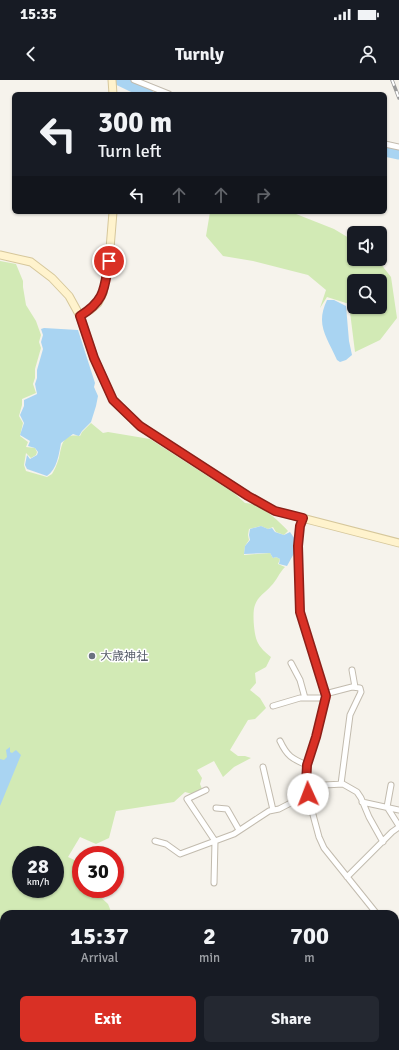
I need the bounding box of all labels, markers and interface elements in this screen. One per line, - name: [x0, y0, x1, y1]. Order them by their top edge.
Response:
- text: 15:35: [20, 5, 57, 23]
- icon: back: [20, 43, 42, 65]
- text: Turnly: [175, 43, 224, 65]
- icon: person: [357, 43, 379, 65]
- text: 300 m: [98, 106, 172, 140]
- icon: left: [32, 108, 84, 160]
- text: Turn left: [98, 140, 161, 162]
- icon: left: [126, 184, 148, 206]
- icon: ahead: [168, 184, 190, 206]
- icon: ahead: [210, 184, 232, 206]
- icon: right: [252, 184, 274, 206]
- map controls: [347, 226, 387, 314]
- button: sound: [347, 226, 387, 266]
- pin: [92, 244, 126, 278]
- icon: arrive: [98, 250, 120, 272]
- button: search: [347, 274, 387, 314]
- place label: 大歳神社: [100, 649, 148, 664]
- marker: 大歳神社: [87, 651, 97, 661]
- position arrow: [287, 773, 329, 815]
- speed limit sign: 30: [72, 846, 124, 898]
- text: 28: [27, 854, 49, 879]
- text: km/h: [27, 876, 49, 888]
- text: 15:37: [70, 921, 129, 951]
- text: 2: [203, 921, 216, 951]
- text: 700: [290, 921, 329, 951]
- text: Arrival: [81, 950, 118, 966]
- text: min: [199, 950, 220, 966]
- text: m: [304, 950, 315, 966]
- button: Exit: [20, 996, 196, 1042]
- button: Share: [204, 996, 379, 1042]

